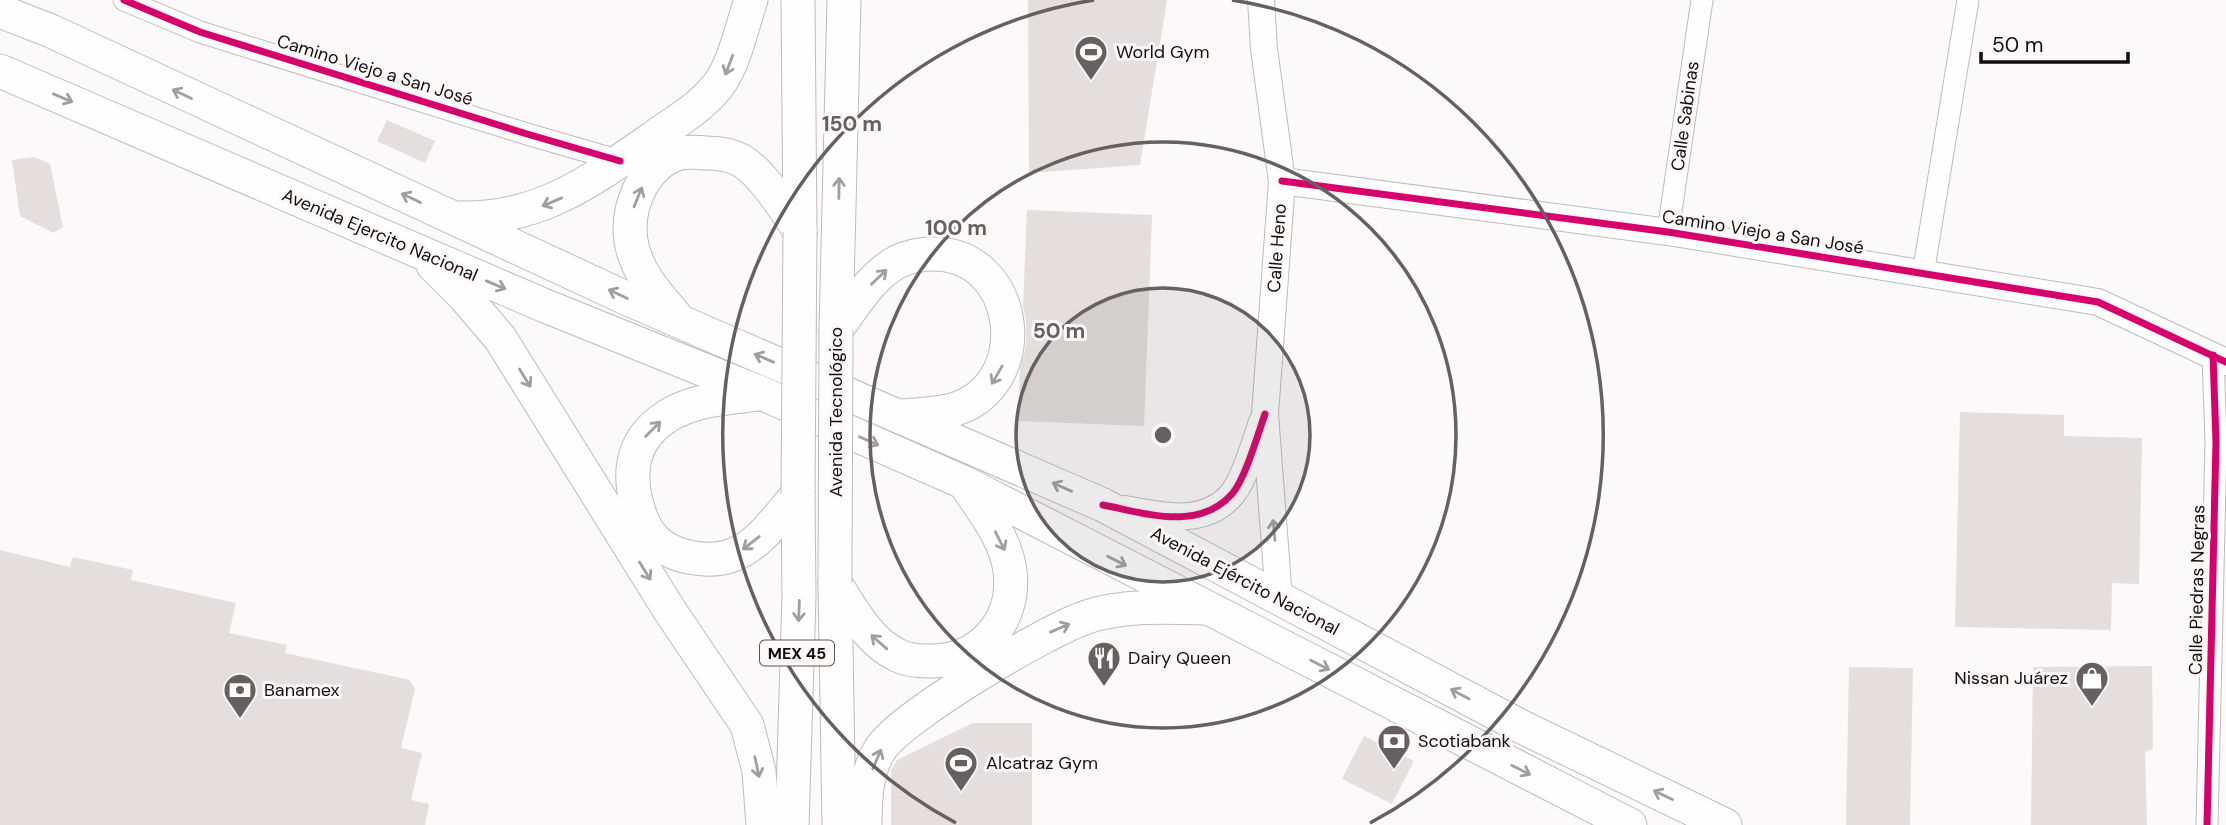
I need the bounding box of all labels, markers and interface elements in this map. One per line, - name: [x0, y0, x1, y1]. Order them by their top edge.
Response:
- scale bar: [1981, 21, 2128, 65]
- street label: Camino Viejo a San José: [274, 29, 476, 111]
- text: 50 m: [1992, 31, 2043, 59]
- sports icon: World Gym: [1072, 33, 1110, 82]
- place label: World Gym: [1116, 40, 1210, 64]
- one-way arrow: [721, 53, 734, 75]
- street label: Calle Sabinas: [1665, 60, 1705, 172]
- one-way arrow: [172, 87, 193, 100]
- one-way arrow: [51, 92, 73, 105]
- text: 150 m: [822, 110, 882, 138]
- one-way arrow: [832, 177, 846, 200]
- street label: Avenida Ejercito Nacional: [278, 183, 482, 287]
- one-way arrow: [632, 187, 645, 208]
- one-way arrow: [401, 191, 422, 205]
- one-way arrow: [541, 196, 563, 209]
- street label: Calle Heno: [1262, 203, 1292, 293]
- street label: Camino Viejo a San José: [1660, 204, 1866, 260]
- text: 100 m: [925, 214, 987, 242]
- one-way arrow: [869, 269, 887, 286]
- one-way arrow: [485, 279, 507, 292]
- one-way arrow: [608, 287, 629, 300]
- text: 50 m: [1033, 317, 1085, 345]
- street label: Avenida Tecnológico: [824, 327, 848, 497]
- one-way arrow: [753, 350, 775, 363]
- one-way arrow: [990, 365, 1004, 385]
- one-way arrow: [519, 368, 533, 388]
- one-way arrow: [644, 421, 661, 438]
- centre of rings: [1151, 423, 1175, 447]
- one-way arrow: [857, 435, 879, 448]
- one-way arrow: [1052, 480, 1074, 493]
- street label: Calle Piedras Negras: [2184, 505, 2210, 675]
- one-way arrow: [1267, 520, 1280, 542]
- street label: Avenida Ejército Nacional: [1146, 521, 1344, 641]
- one-way arrow: [994, 530, 1008, 551]
- one-way arrow: [743, 535, 761, 550]
- one-way arrow: [1106, 555, 1127, 568]
- one-way arrow: [639, 561, 653, 581]
- one-way arrow: [792, 599, 805, 622]
- one-way arrow: [1049, 621, 1070, 634]
- one-way arrow: [870, 634, 888, 650]
- restaurant icon: Dairy Queen: [1085, 639, 1123, 688]
- road number: MEX 45: [760, 640, 834, 666]
- place label: Dairy Queen: [1128, 646, 1231, 670]
- one-way arrow: [1309, 659, 1329, 673]
- shop icon: Nissan Juárez: [2073, 659, 2111, 708]
- place label: Nissan Juárez: [1954, 666, 2068, 690]
- bank icon: Banamex: [221, 671, 259, 720]
- place label: Banamex: [264, 678, 340, 702]
- one-way arrow: [1450, 687, 1470, 701]
- bank icon: Scotiabank: [1375, 722, 1413, 771]
- place label: Scotiabank: [1418, 729, 1511, 753]
- sports icon: Alcatraz Gym: [942, 744, 980, 793]
- one-way arrow: [871, 748, 884, 770]
- place label: Alcatraz Gym: [986, 751, 1098, 775]
- one-way arrow: [751, 755, 765, 778]
- one-way arrow: [1511, 764, 1531, 778]
- one-way arrow: [1653, 788, 1674, 802]

